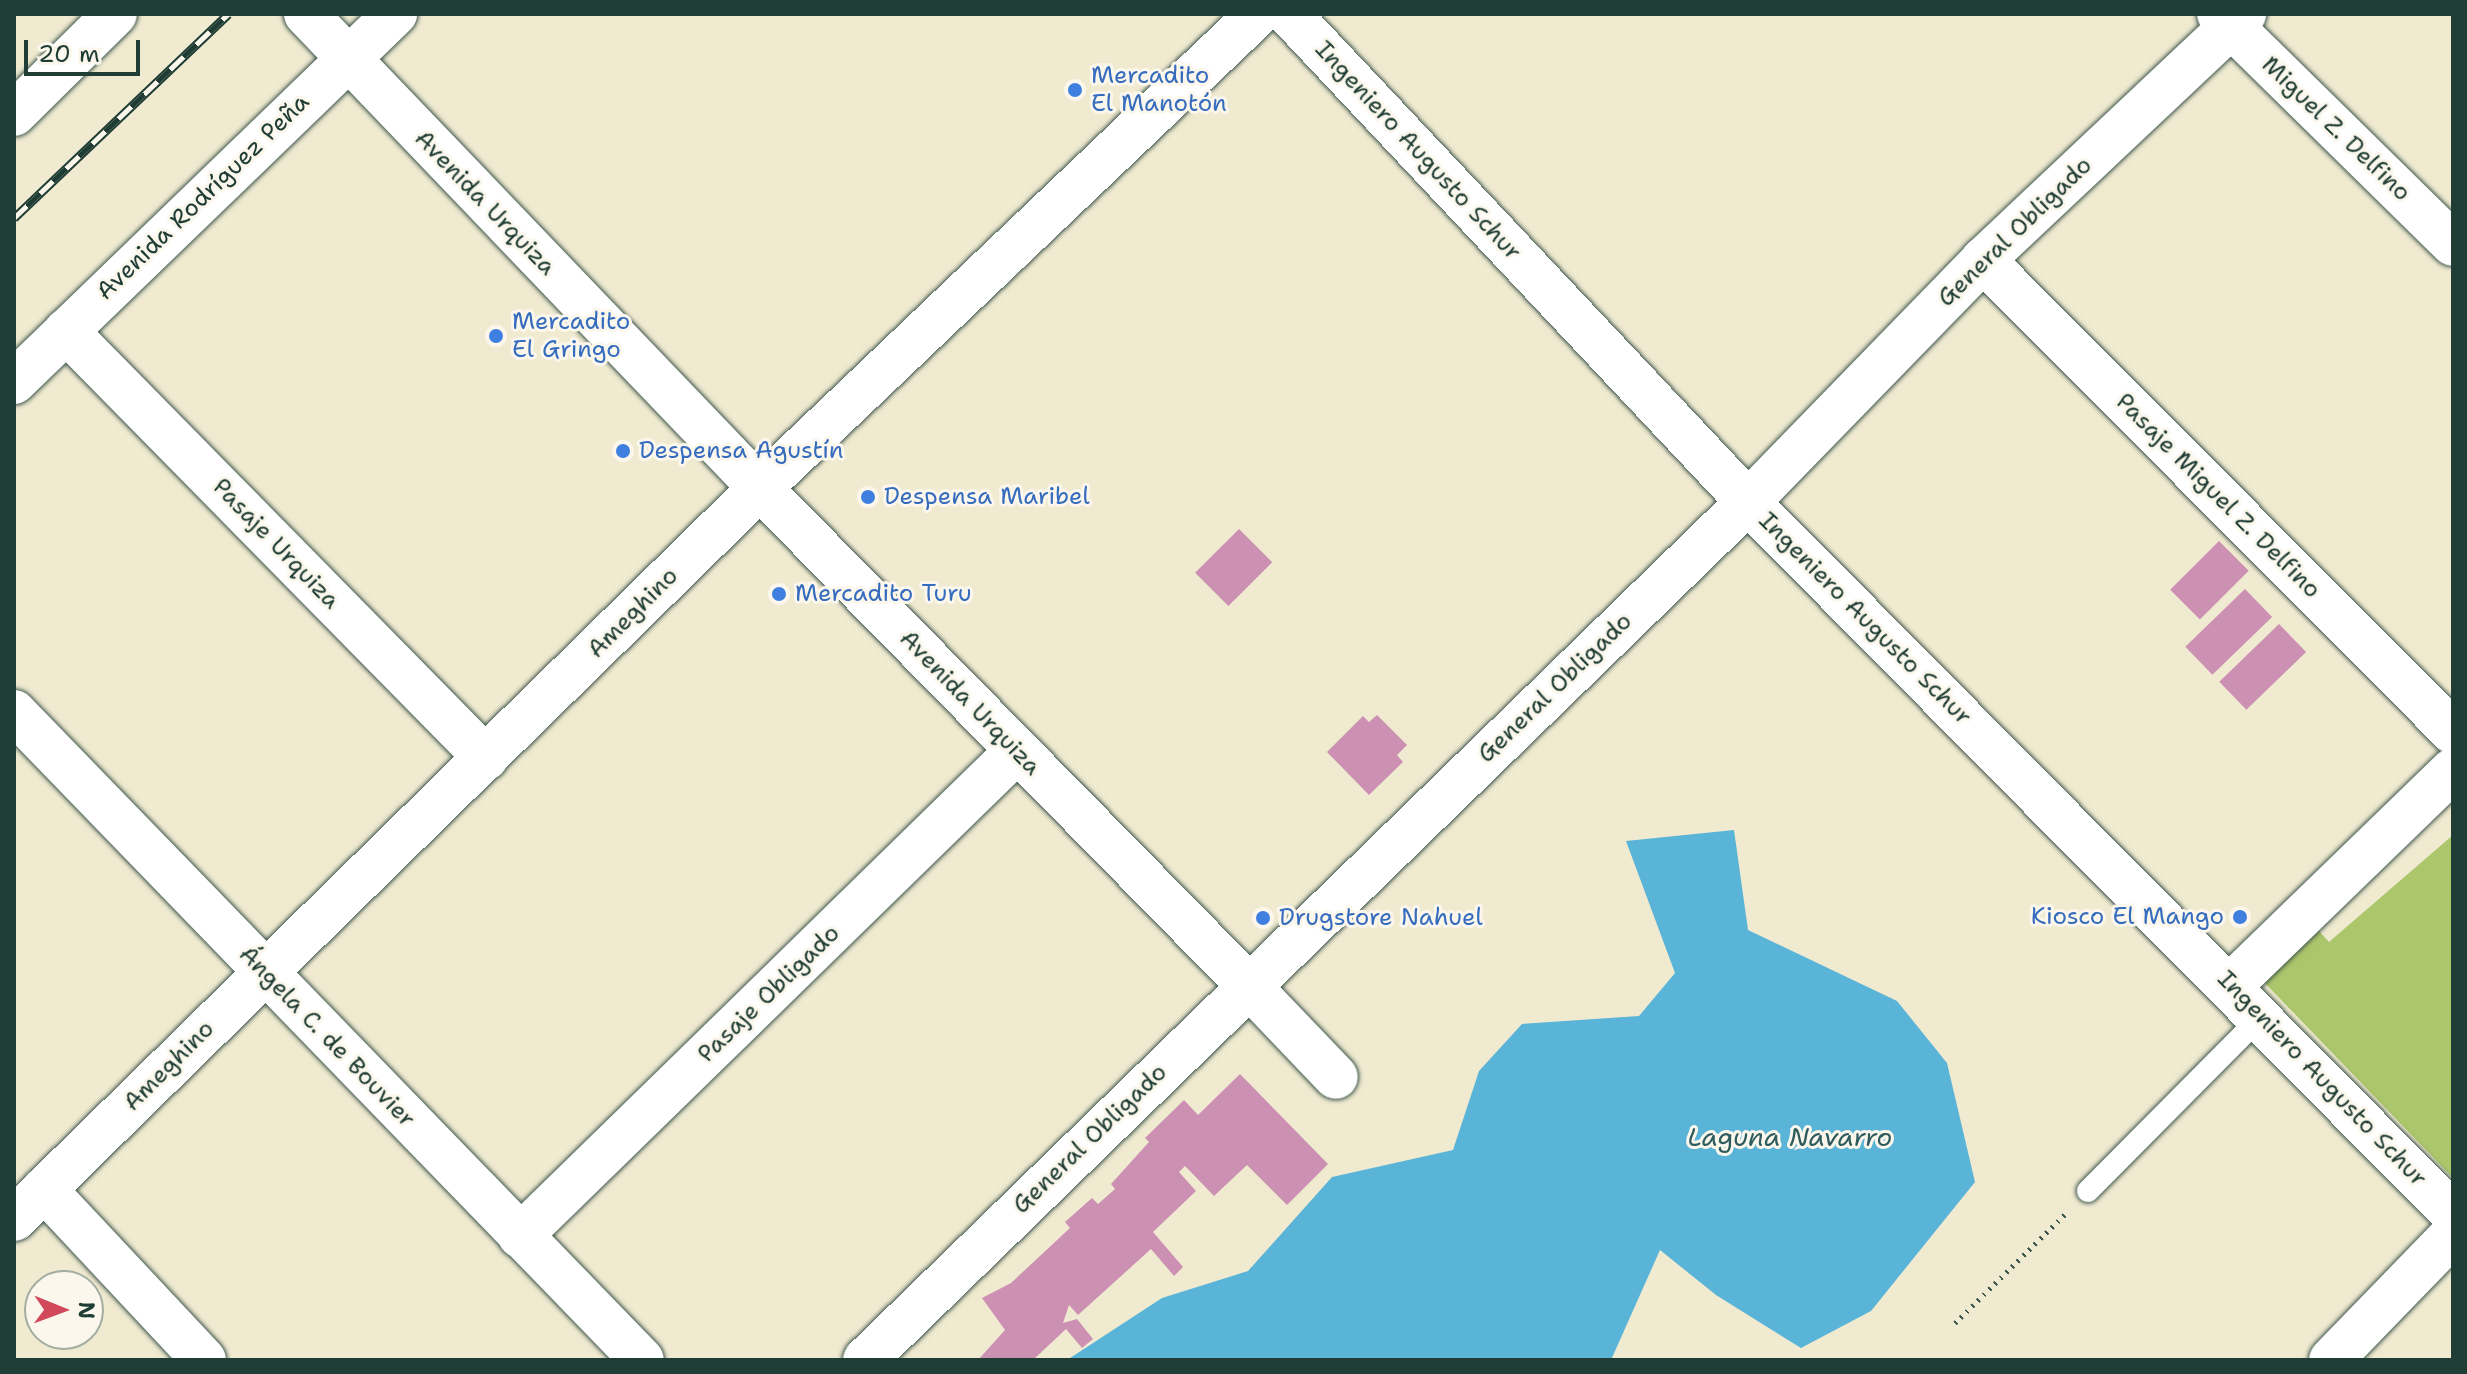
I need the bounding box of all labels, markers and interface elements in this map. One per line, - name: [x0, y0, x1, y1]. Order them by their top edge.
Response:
- scale bar: [28, 24, 144, 74]
- street label: Ingeniero Augusto Schur: [1309, 35, 1527, 267]
- text: 20 m: [38, 38, 100, 70]
- street label: Miguel Z. Delfino: [2256, 51, 2416, 207]
- place label: Mercadito El Manotón: [1091, 62, 1227, 118]
- marker: Mercadito El Manotón: [1066, 81, 1084, 99]
- street label: Avenida Rodríguez Peña: [91, 88, 315, 306]
- street label: Avenida Urquiza: [408, 124, 562, 282]
- street label: General Obligado: [1932, 151, 2098, 313]
- place label: Mercadito El Gringo: [512, 308, 630, 364]
- marker: Mercadito El Gringo: [487, 327, 505, 345]
- street label: Pasaje Miguel Z. Delfino: [2110, 388, 2326, 604]
- place label: Despensa Agustín: [639, 437, 843, 465]
- marker: Despensa Agustín: [614, 442, 632, 460]
- street label: Pasaje Urquiza: [207, 473, 345, 615]
- place label: Despensa Maribel: [884, 483, 1090, 511]
- marker: Despensa Maribel: [859, 488, 877, 506]
- street label: Ingeniero Augusto Schur: [1753, 507, 1977, 731]
- street label: Ameghino: [582, 562, 684, 664]
- place label: Mercadito Turu: [795, 580, 972, 608]
- marker: Mercadito Turu: [770, 585, 788, 603]
- street label: General Obligado: [1472, 607, 1638, 769]
- street label: Avenida Urquiza: [893, 624, 1047, 782]
- place label: Kiosco El Mango: [2031, 903, 2224, 931]
- place label: Drugstore Nahuel: [1279, 904, 1483, 932]
- marker: Kiosco El Mango: [2231, 908, 2249, 926]
- marker: Drugstore Nahuel: [1254, 909, 1272, 927]
- street label: Pasaje Obligado: [692, 919, 846, 1069]
- street label: Ángela C. de Bouvier: [233, 940, 421, 1134]
- street label: Ingeniero Augusto Schur: [2211, 965, 2433, 1193]
- street label: Ameghino: [118, 1015, 220, 1117]
- street label: General Obligado: [1007, 1058, 1173, 1220]
- water label: Laguna Navarro: [1688, 1121, 1892, 1153]
- north arrow: [24, 1270, 104, 1350]
- text: N: [72, 1301, 101, 1319]

